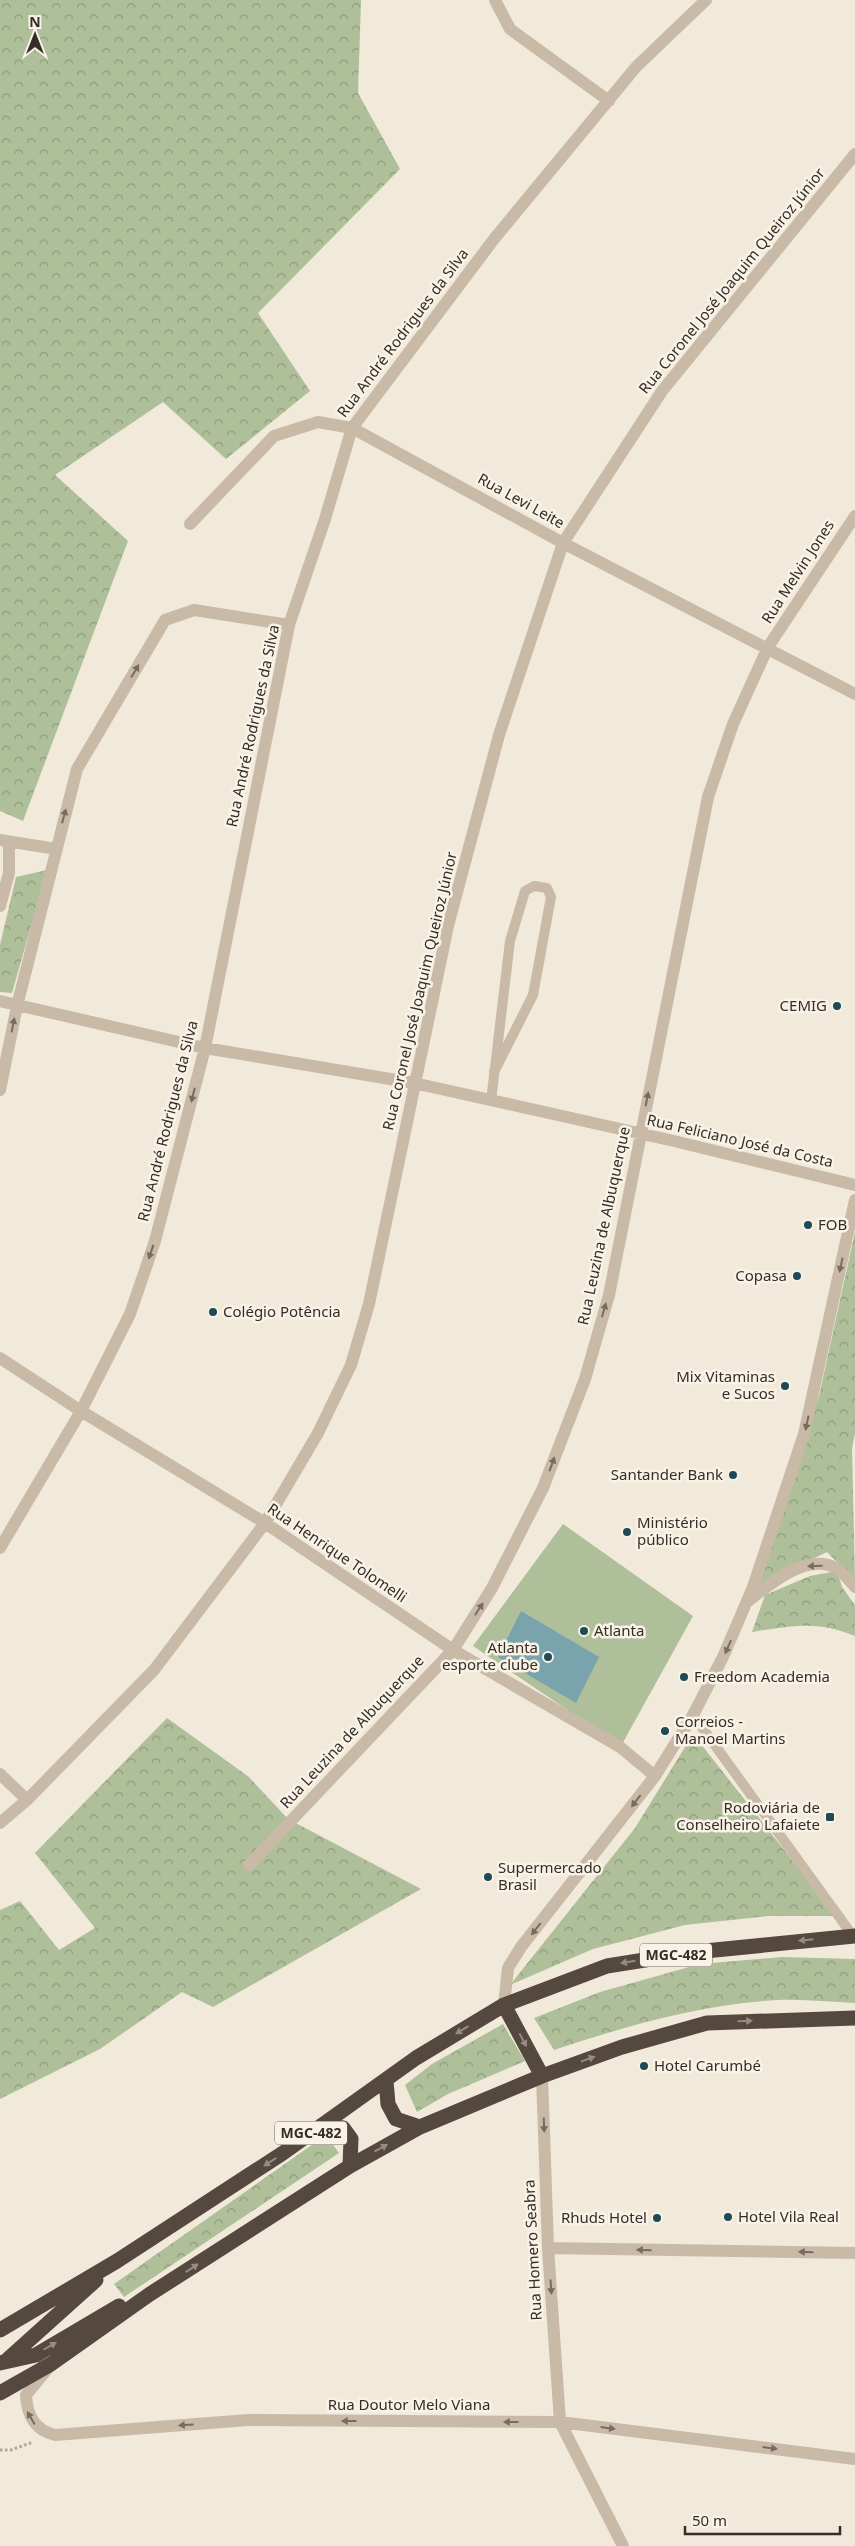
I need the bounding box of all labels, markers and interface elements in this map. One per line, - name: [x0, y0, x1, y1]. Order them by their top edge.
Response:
- north arrow: [10, 10, 60, 60]
- text: N: [29, 12, 41, 31]
- street label: Rua Coronel José Joaquim Queiroz Júnior: [634, 163, 829, 398]
- street label: Rua André Rodrigues da Silva: [332, 244, 472, 421]
- street label: Rua Levi Leite: [474, 468, 568, 532]
- street label: Rua Melvin Jones: [756, 516, 838, 627]
- street label: Rua André Rodrigues da Silva: [221, 623, 283, 829]
- one-way arrow: [130, 665, 139, 678]
- one-way arrow: [61, 809, 69, 824]
- street label: Rua Coronel José Joaquim Queiroz Júnior: [377, 849, 461, 1132]
- place label: CEMIG: [780, 995, 827, 1015]
- marker: CEMIG: [831, 1000, 843, 1012]
- one-way arrow: [9, 1017, 17, 1033]
- street label: Rua André Rodrigues da Silva: [132, 1018, 202, 1223]
- one-way arrow: [188, 1088, 196, 1103]
- one-way arrow: [643, 1091, 651, 1107]
- street label: Rua Feliciano José da Costa: [645, 1109, 835, 1171]
- street label: Rua Leuzina de Albuquerque: [572, 1125, 634, 1327]
- place label: FOB: [818, 1214, 847, 1234]
- marker: FOB: [802, 1219, 814, 1231]
- one-way arrow: [147, 1245, 155, 1260]
- one-way arrow: [837, 1257, 845, 1272]
- place label: Copasa: [735, 1265, 787, 1285]
- marker: Copasa: [791, 1270, 803, 1282]
- place label: Colégio Potência: [223, 1301, 341, 1321]
- one-way arrow: [600, 1303, 608, 1318]
- marker: Colégio Potência: [207, 1306, 219, 1318]
- place label: Mix Vitaminas e Sucos: [676, 1366, 775, 1403]
- marker: Mix Vitaminas e Sucos: [779, 1380, 791, 1392]
- one-way arrow: [803, 1416, 811, 1431]
- one-way arrow: [549, 1456, 556, 1471]
- place label: Santander Bank: [611, 1464, 723, 1484]
- marker: Santander Bank: [727, 1469, 739, 1481]
- street label: Rua Henrique Tolomelli: [264, 1498, 411, 1606]
- place label: Ministério público: [637, 1512, 708, 1549]
- marker: Ministério público: [621, 1526, 633, 1538]
- one-way arrow: [807, 1562, 823, 1570]
- one-way arrow: [474, 1602, 484, 1615]
- place label: Atlanta: [594, 1620, 644, 1640]
- marker: Atlanta: [578, 1625, 590, 1637]
- place label: Atlanta esporte clube: [442, 1637, 538, 1674]
- one-way arrow: [723, 1640, 731, 1654]
- street label: Rua Leuzina de Albuquerque: [275, 1650, 428, 1812]
- marker: Atlanta esporte clube: [542, 1651, 554, 1663]
- place label: Freedom Academia: [694, 1666, 830, 1686]
- marker: Freedom Academia: [678, 1671, 690, 1683]
- place label: Correios - Manoel Martins: [675, 1711, 786, 1748]
- marker: Correios - Manoel Martins: [659, 1725, 671, 1737]
- one-way arrow: [631, 1794, 641, 1808]
- place label: Rodoviária de Conselheiro Lafaiete: [676, 1797, 820, 1834]
- marker: Rodoviária de Conselheiro Lafaiete: [824, 1811, 836, 1823]
- place label: Supermercado Brasil: [498, 1857, 602, 1894]
- marker: Supermercado Brasil: [482, 1871, 494, 1883]
- one-way arrow: [530, 1922, 541, 1935]
- one-way arrow: [798, 1936, 814, 1944]
- road number: MGC-482: [640, 1944, 712, 1966]
- one-way arrow: [620, 1959, 636, 1967]
- one-way arrow: [737, 2017, 753, 2025]
- one-way arrow: [455, 2025, 468, 2034]
- one-way arrow: [519, 2033, 527, 2047]
- one-way arrow: [580, 2055, 595, 2062]
- place label: Hotel Carumbé: [654, 2055, 761, 2075]
- marker: Hotel Carumbé: [638, 2060, 650, 2072]
- one-way arrow: [540, 2117, 548, 2133]
- road number: MGC-482: [275, 2122, 347, 2144]
- one-way arrow: [375, 2144, 388, 2153]
- one-way arrow: [264, 2157, 277, 2166]
- street label: Rua Homero Seabra: [518, 2179, 546, 2321]
- place label: Hotel Vila Real: [738, 2206, 839, 2226]
- place label: Rhuds Hotel: [561, 2207, 647, 2227]
- marker: Hotel Vila Real: [722, 2211, 734, 2223]
- marker: Rhuds Hotel: [651, 2212, 663, 2224]
- one-way arrow: [636, 2246, 652, 2254]
- one-way arrow: [798, 2248, 814, 2256]
- one-way arrow: [185, 2263, 198, 2273]
- one-way arrow: [547, 2279, 555, 2295]
- one-way arrow: [43, 2342, 58, 2350]
- street label: Rua Doutor Melo Viana: [328, 2394, 490, 2414]
- one-way arrow: [27, 2411, 36, 2424]
- one-way arrow: [340, 2417, 356, 2425]
- one-way arrow: [503, 2418, 519, 2426]
- one-way arrow: [178, 2421, 194, 2429]
- one-way arrow: [601, 2424, 617, 2432]
- one-way arrow: [762, 2444, 778, 2452]
- scale bar: [685, 2504, 840, 2536]
- text: 50 m: [692, 2510, 727, 2530]

